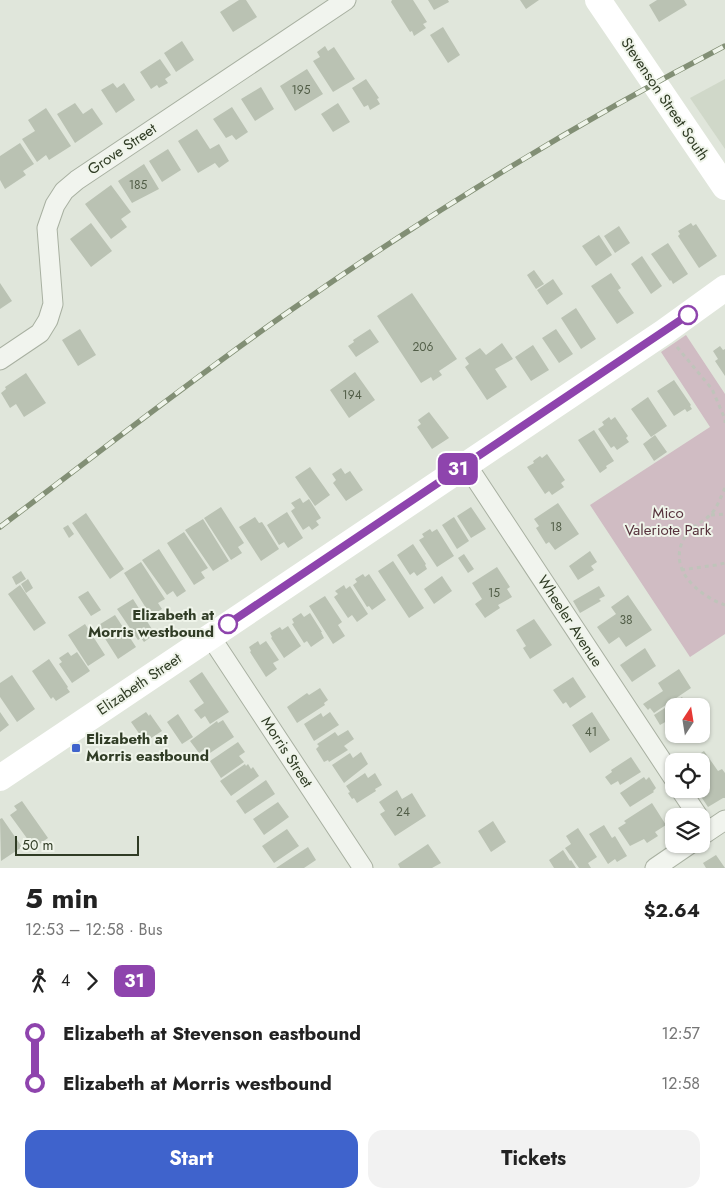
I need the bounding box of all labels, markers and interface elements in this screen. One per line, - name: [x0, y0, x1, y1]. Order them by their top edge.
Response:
- street label: Stevenson Street South: [616, 33, 714, 165]
- house number: 195: [291, 81, 311, 99]
- street label: Grove Street: [83, 118, 161, 180]
- house number: 185: [129, 176, 148, 194]
- unlabelled marker: [678, 305, 698, 325]
- house number: 206: [413, 338, 434, 356]
- house number: 194: [342, 386, 362, 404]
- line badge: 31: [436, 453, 480, 485]
- text: 31: [448, 456, 468, 482]
- park label: Mico Valeriote Park: [625, 502, 712, 541]
- house number: 18: [550, 518, 562, 536]
- street label: Wheeler Avenue: [532, 571, 608, 672]
- house number: 15: [488, 584, 500, 602]
- place label: Elizabeth at Morris westbound: [88, 604, 214, 643]
- house number: 38: [619, 611, 633, 629]
- marker: Elizabeth at Morris westbound: [218, 614, 238, 634]
- street label: Elizabeth Street: [92, 647, 186, 720]
- north arrow: [665, 698, 710, 742]
- map controls: [665, 698, 710, 853]
- street label: Morris Street: [256, 712, 318, 792]
- house number: 41: [585, 723, 597, 741]
- place label: Elizabeth at Morris eastbound: [86, 728, 209, 767]
- marker: Elizabeth at Morris eastbound: [70, 742, 82, 754]
- button: locate: [665, 753, 710, 798]
- house number: 24: [396, 803, 410, 821]
- button: layers: [665, 808, 710, 853]
- scale bar: [15, 833, 139, 856]
- text: 50 m: [22, 835, 53, 855]
- text: 5 min: [25, 878, 98, 919]
- text: $2.64: [644, 897, 700, 924]
- text: 12:53 – 12:58 · Bus: [25, 918, 162, 941]
- icon: walk: [25, 967, 53, 995]
- icon: forward: [78, 967, 106, 995]
- text: 31: [124, 968, 145, 994]
- text: 4: [61, 969, 70, 992]
- text: Elizabeth at Stevenson eastbound: [63, 1020, 361, 1047]
- text: 12:57: [661, 1022, 700, 1045]
- text: Elizabeth at Morris westbound: [63, 1070, 332, 1097]
- text: 12:58: [661, 1072, 700, 1095]
- button: Start: [25, 1130, 358, 1188]
- button: Tickets: [368, 1130, 700, 1188]

